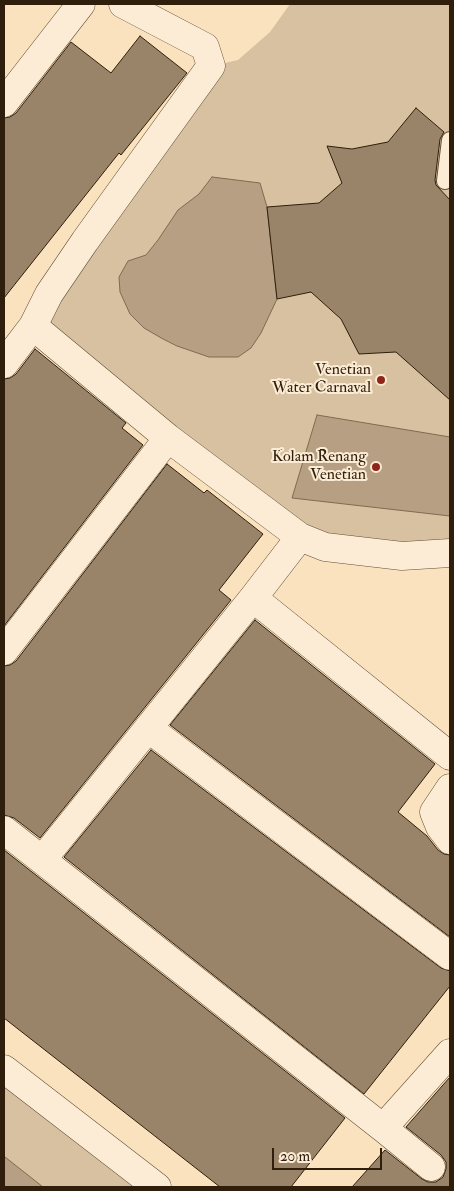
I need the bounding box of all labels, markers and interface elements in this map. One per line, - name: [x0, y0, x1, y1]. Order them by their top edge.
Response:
- place label: Venetian Water Carnaval: [272, 361, 371, 399]
- marker: Venetian Water Carnaval: [375, 374, 387, 386]
- place label: Kolam Renang Venetian: [272, 448, 366, 486]
- marker: Kolam Renang Venetian: [370, 461, 382, 473]
- scale bar: [274, 1138, 384, 1170]
- text: 20 m: [280, 1147, 310, 1166]

